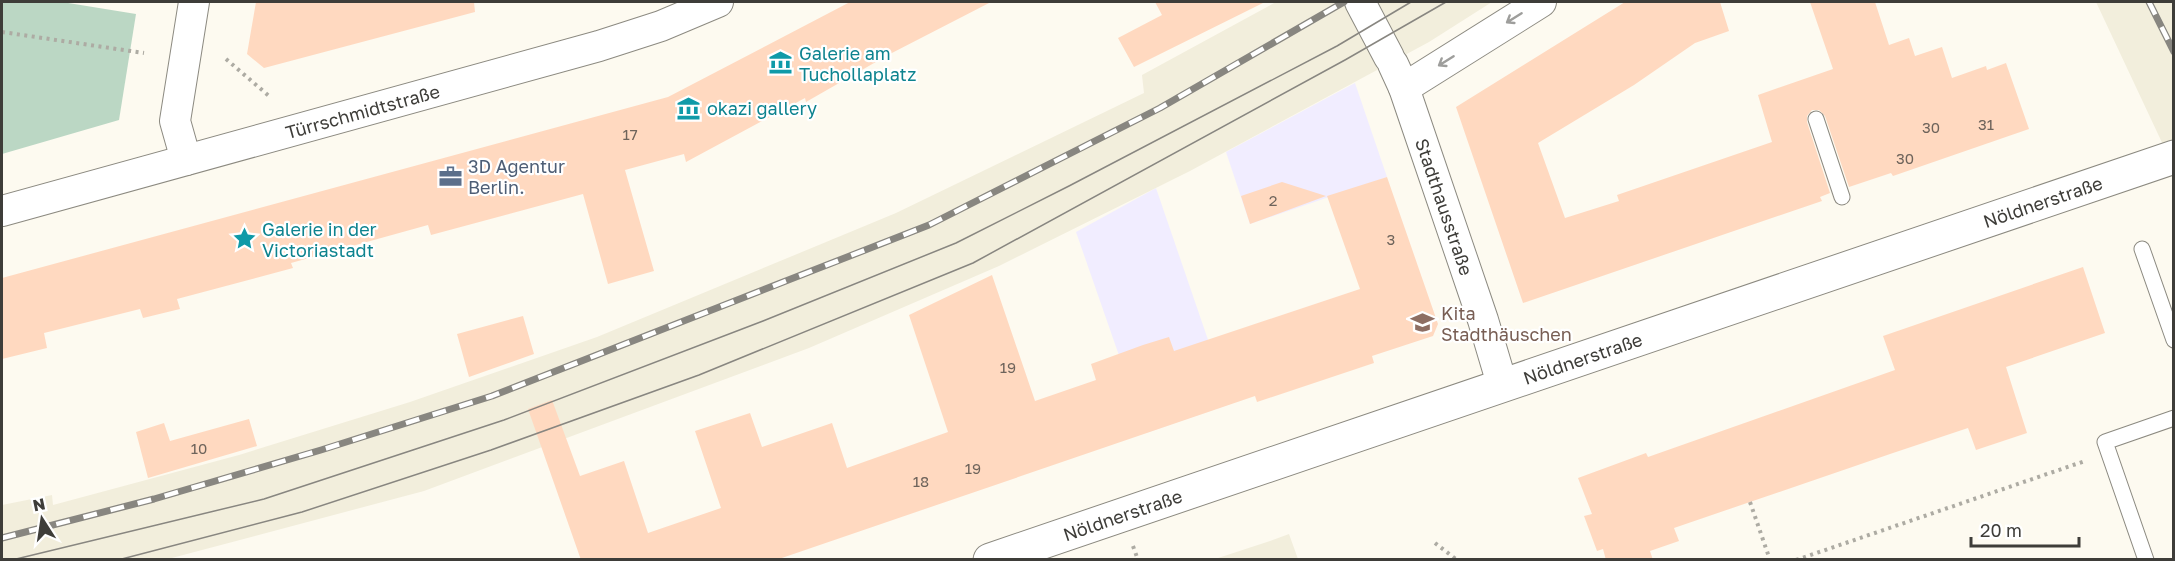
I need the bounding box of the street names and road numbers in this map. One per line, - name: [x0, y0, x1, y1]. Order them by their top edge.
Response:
- street label: Türrschmidtstraße: [283, 80, 442, 143]
- street label: Stadthausstraße: [1411, 136, 1478, 278]
- street label: Nöldnerstraße: [1980, 171, 2105, 232]
- street label: Nöldnerstraße: [1520, 328, 1645, 389]
- street label: Nöldnerstraße: [1060, 484, 1185, 545]

